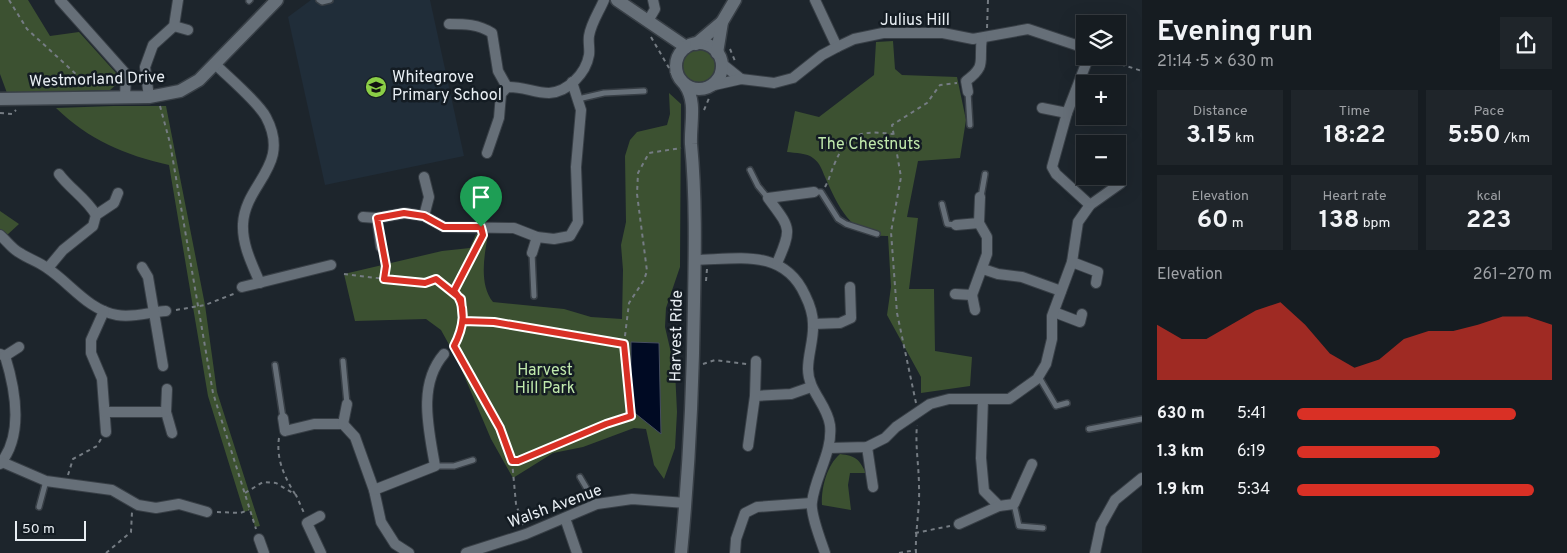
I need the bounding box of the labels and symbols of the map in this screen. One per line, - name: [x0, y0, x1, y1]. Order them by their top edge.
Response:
- street label: Julius Hill: [880, 11, 950, 31]
- street label: Westmorland Drive: [29, 68, 165, 92]
- place label: Whitegrove Primary School: [392, 68, 502, 106]
- school or university icon: Whitegrove Primary School: [364, 75, 388, 99]
- park label: The Chestnuts: [817, 135, 921, 155]
- pin: [460, 176, 502, 227]
- street label: Harvest Ride: [666, 290, 688, 382]
- park label: Harvest Hill Park: [515, 361, 575, 399]
- street label: Walsh Avenue: [505, 481, 605, 533]
- scale bar: [15, 518, 86, 541]

